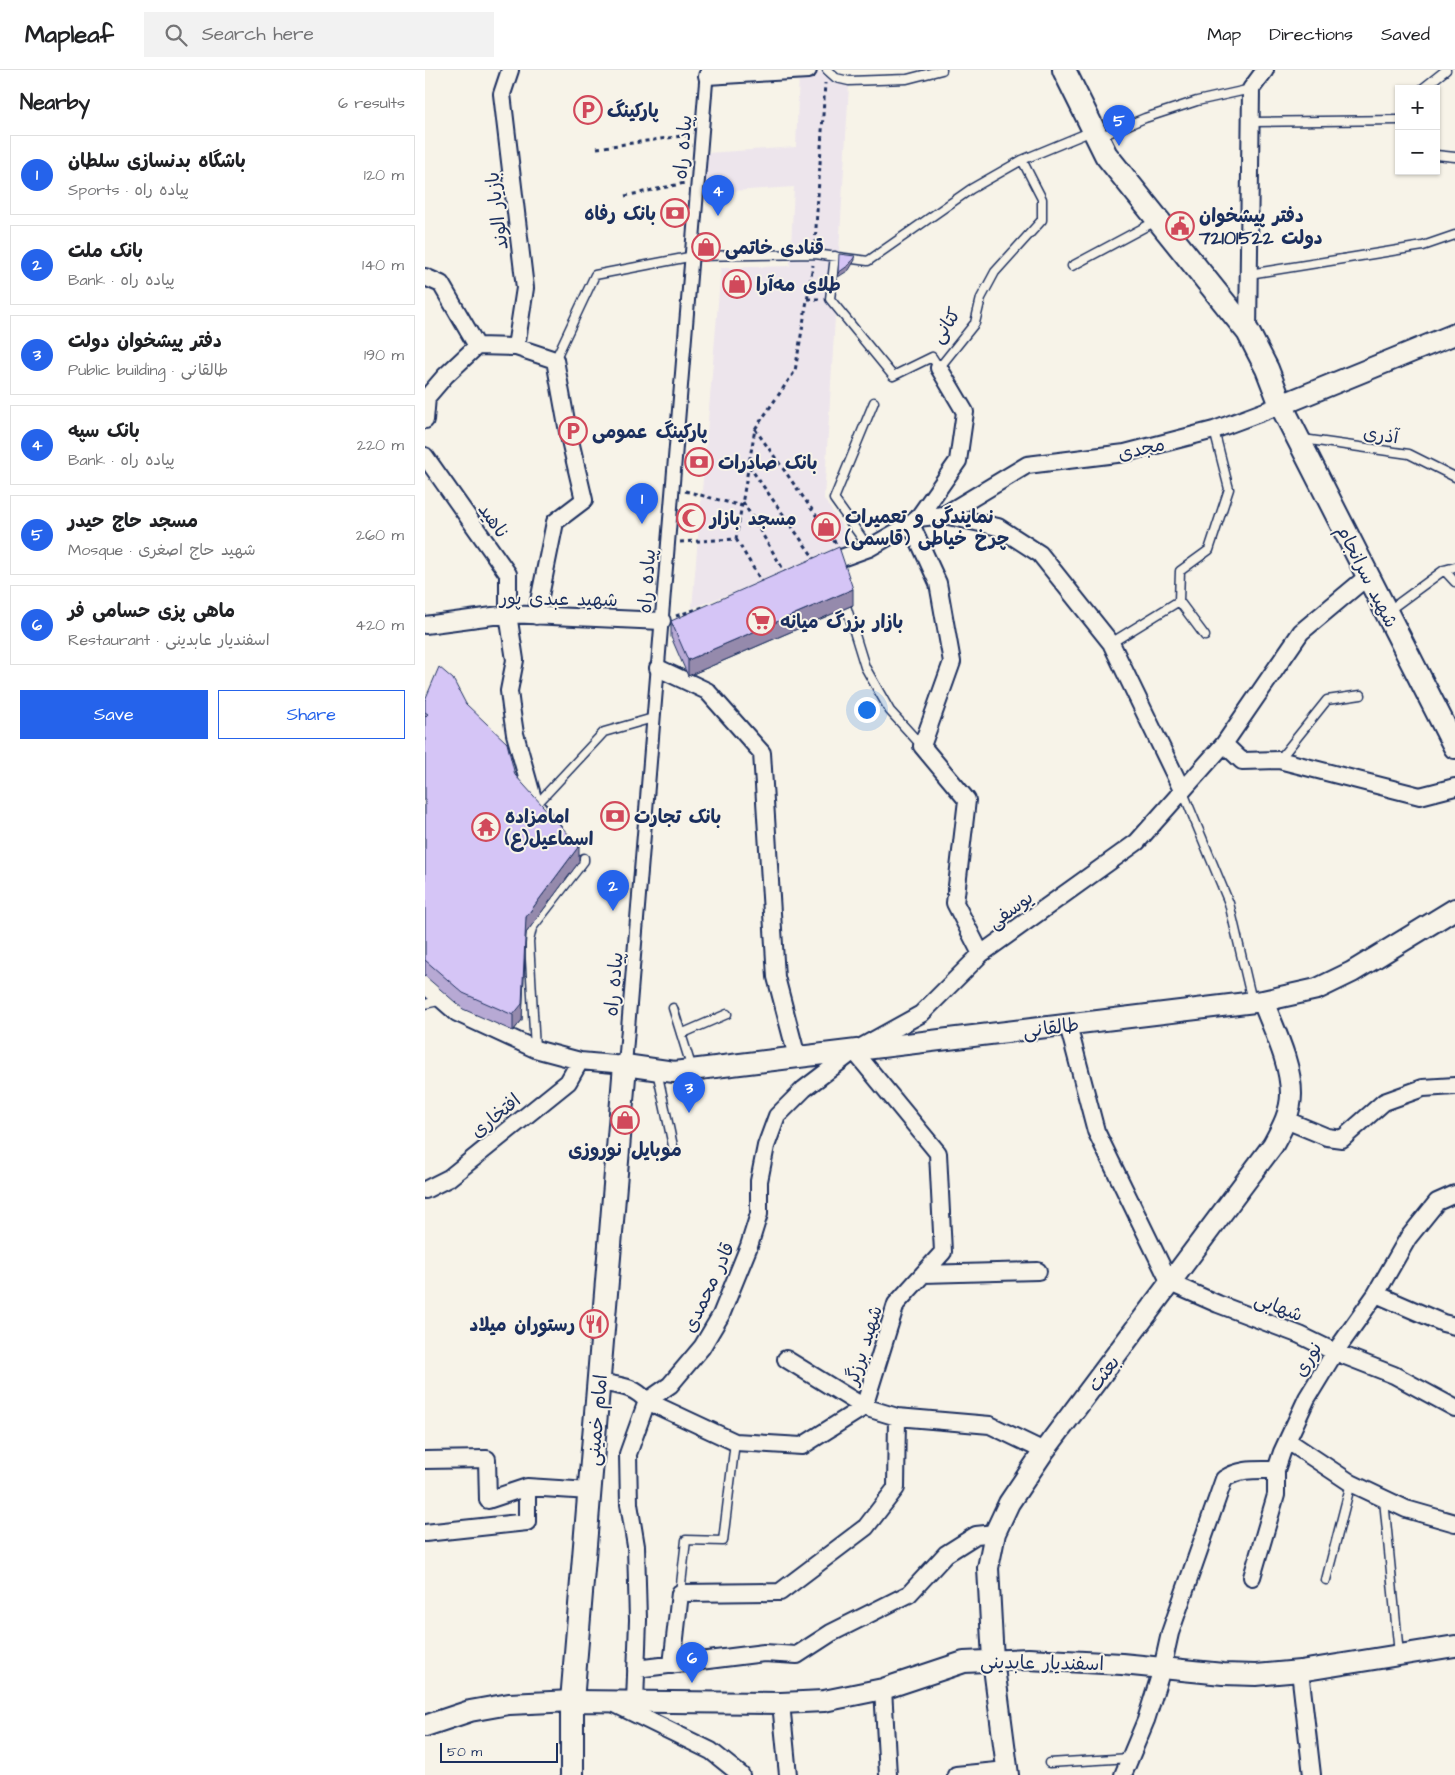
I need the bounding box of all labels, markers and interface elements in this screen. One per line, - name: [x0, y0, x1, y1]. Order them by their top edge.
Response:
- search box: [144, 12, 494, 57]
- text: Mapleaf: [25, 18, 114, 52]
- icon: search: [162, 21, 190, 49]
- text: Search here: [202, 21, 314, 48]
- text: Map: [1207, 22, 1241, 47]
- text: Directions: [1269, 22, 1353, 47]
- text: Saved: [1381, 22, 1430, 47]
- map controls: [1395, 85, 1440, 175]
- button: +: [1395, 85, 1440, 130]
- text: Nearby: [20, 88, 90, 117]
- text: 6 results: [338, 92, 405, 114]
- parking icon: پارکینگ: [573, 95, 603, 125]
- place label: پارکینگ: [607, 98, 659, 125]
- pin: 5: [1103, 105, 1135, 146]
- street label: پیاده راه: [667, 114, 700, 180]
- button: −: [1395, 130, 1440, 175]
- text: باشگاه بدنسازی سلطان: [68, 148, 246, 175]
- text: 1: [36, 164, 38, 186]
- text: 120 m: [364, 164, 404, 186]
- street label: بازیار الوند: [479, 170, 516, 251]
- pin: 4: [702, 175, 734, 216]
- text: Sports · پیاده راه: [68, 179, 189, 201]
- bank icon: بانک رفاه: [660, 198, 690, 228]
- place label: بانک رفاه: [584, 201, 656, 228]
- place label: دفتر پیشخوان دولت 72101522: [1198, 203, 1323, 252]
- public building icon: دفتر پیشخوان دولت 72101522: [1165, 211, 1195, 241]
- shop icon: قنادی خاتمی: [691, 232, 721, 262]
- place label: قنادی خاتمی: [725, 235, 824, 262]
- text: بانک ملت: [68, 238, 143, 265]
- text: 2: [32, 254, 42, 276]
- text: 140 m: [362, 254, 404, 276]
- text: Bank · پیاده راه: [68, 269, 175, 291]
- shop icon: طلای مه‌آرا: [722, 269, 752, 299]
- place label: طلای مه‌آرا: [756, 272, 841, 299]
- street label: کتانی: [924, 303, 968, 349]
- text: دفتر پیشخوان دولت: [68, 328, 222, 355]
- text: 3: [33, 344, 41, 366]
- text: 190 m: [364, 344, 404, 366]
- text: Public building · طالقانی: [68, 359, 228, 381]
- parking icon: پارکینگ عمومی: [558, 416, 588, 446]
- text: بانک سپه: [68, 418, 140, 445]
- place label: پارکینگ عمومی: [592, 419, 708, 446]
- street label: آذری: [1361, 420, 1402, 452]
- street label: مجدی: [1115, 431, 1168, 468]
- text: 4: [32, 434, 42, 456]
- text: 220 m: [357, 434, 404, 456]
- bank icon: بانک صادرات: [684, 447, 714, 477]
- text: Bank · پیاده راه: [68, 449, 175, 471]
- place label: بانک صادرات: [718, 450, 818, 477]
- pin: 1: [626, 483, 658, 524]
- street label: ناهید: [471, 498, 515, 544]
- mosque icon: مسجد بازار: [676, 503, 706, 533]
- place label: نمایندگی و تعمیرات چرخ خیاطی (قاسمی): [844, 504, 1009, 553]
- place label: مسجد بازار: [708, 506, 797, 533]
- text: مسجد حاج حیدر: [68, 508, 198, 535]
- shop icon: نمایندگی و تعمیرات چرخ خیاطی (قاسمی): [811, 512, 841, 542]
- street label: شهید سرانجام: [1329, 521, 1404, 633]
- text: 5: [31, 524, 43, 546]
- text: 260 m: [356, 524, 404, 546]
- text: Mosque · شهید حاج اصغری: [68, 539, 256, 561]
- street label: پیاده راه: [632, 548, 663, 614]
- street label: شهید عبدی پور: [498, 585, 618, 614]
- text: ماهی پزی حسامی فر: [68, 598, 235, 625]
- supermarket icon: بازار بزرگ میانه: [746, 606, 776, 636]
- place label: بازار بزرگ میانه: [780, 609, 903, 636]
- text: 6: [32, 614, 42, 636]
- text: 420 m: [355, 614, 404, 636]
- text: Restaurant · اسفندیار عابدینی: [68, 629, 270, 651]
- button: Save: [20, 690, 208, 739]
- button: Share: [218, 690, 405, 739]
- your location: [854, 697, 880, 723]
- bank icon: بانک تجارت: [600, 801, 630, 831]
- place label: امامزاده اسماعیل(ع): [504, 804, 594, 853]
- place label: بانک تجارت: [634, 804, 721, 831]
- temple icon: امامزاده اسماعیل(ع): [471, 812, 501, 842]
- pin: 2: [597, 870, 629, 911]
- street label: یوسفی: [983, 885, 1039, 936]
- street label: پیاده راه: [598, 951, 631, 1017]
- street label: طالقانی: [1022, 1012, 1081, 1045]
- pin: 3: [673, 1072, 705, 1113]
- street label: افتخاری: [465, 1088, 527, 1145]
- shop icon: موبایل نوروزی: [610, 1105, 640, 1135]
- place label: موبایل نوروزی: [568, 1137, 682, 1164]
- street label: قادر محمدی: [677, 1238, 742, 1337]
- street label: شهابی: [1250, 1286, 1306, 1329]
- street label: شهید برزگر: [838, 1302, 890, 1391]
- restaurant icon: رستوران میلاد: [579, 1309, 609, 1339]
- place label: رستوران میلاد: [470, 1312, 575, 1339]
- street label: نوری: [1287, 1337, 1329, 1382]
- street label: بعثت: [1082, 1350, 1127, 1398]
- street label: امام خمینی: [580, 1373, 615, 1467]
- pin: 6: [676, 1642, 708, 1683]
- street label: اسفندیار عابدینی: [980, 1649, 1104, 1678]
- scale bar: [440, 1740, 557, 1763]
- text: 50 m: [447, 1742, 482, 1762]

